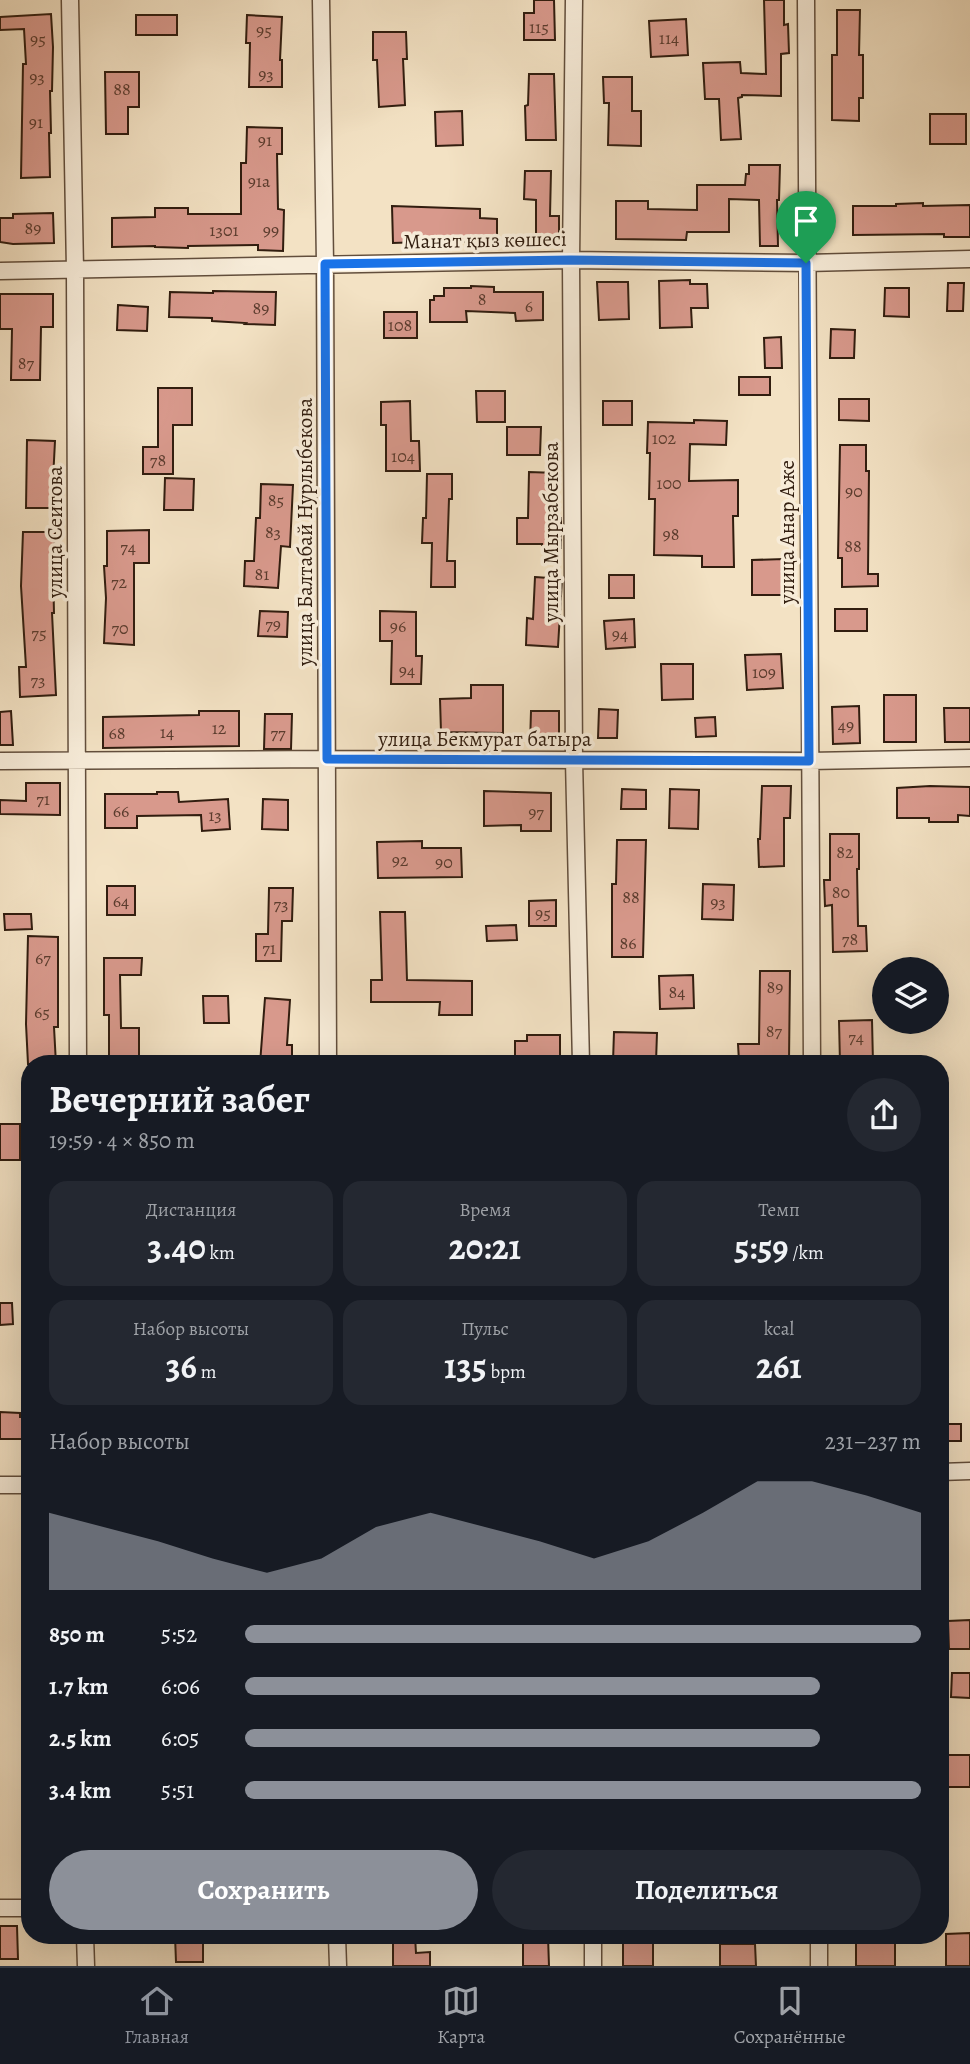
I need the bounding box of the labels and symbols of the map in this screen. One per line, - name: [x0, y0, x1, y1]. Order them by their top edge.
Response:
- house number: 115: [529, 15, 549, 39]
- house number: 95: [256, 18, 272, 42]
- house number: 114: [659, 26, 679, 50]
- house number: 95: [30, 27, 46, 51]
- house number: 93: [258, 62, 274, 86]
- house number: 93: [29, 65, 45, 89]
- house number: 88: [113, 77, 131, 101]
- house number: 91: [29, 110, 43, 134]
- house number: 91: [258, 128, 272, 152]
- house number: 91а: [248, 169, 271, 193]
- pin: [776, 191, 836, 263]
- house number: 89: [25, 216, 41, 240]
- house number: 1301: [209, 218, 239, 242]
- house number: 99: [263, 218, 279, 242]
- street label: Манат қыз көшесі: [403, 225, 567, 255]
- house number: 8: [478, 287, 486, 311]
- house number: 6: [525, 294, 533, 318]
- house number: 89: [253, 296, 269, 320]
- house number: 108: [388, 313, 412, 337]
- house number: 87: [18, 351, 35, 375]
- street label: улица Балтабай Нурлыбекова: [291, 398, 319, 667]
- house number: 102: [652, 426, 677, 450]
- street label: улица Мырзабекова: [537, 441, 565, 623]
- house number: 104: [391, 444, 415, 468]
- house number: 78: [150, 448, 166, 472]
- street label: улица Анар Аже: [773, 460, 801, 605]
- street label: улица Сеитова: [41, 466, 69, 599]
- house number: 100: [656, 471, 682, 495]
- house number: 90: [845, 479, 863, 503]
- house number: 85: [268, 488, 284, 512]
- house number: 83: [265, 520, 281, 544]
- house number: 98: [663, 522, 679, 546]
- house number: 88: [844, 534, 862, 558]
- house number: 74: [120, 535, 136, 559]
- house number: 81: [255, 562, 269, 586]
- house number: 72: [111, 570, 127, 594]
- house number: 79: [265, 612, 281, 636]
- house number: 96: [390, 614, 406, 638]
- house number: 70: [111, 616, 129, 640]
- house number: 75: [31, 621, 47, 645]
- house number: 94: [612, 622, 628, 646]
- house number: 94: [399, 658, 415, 682]
- house number: 109: [752, 660, 776, 684]
- house number: 73: [30, 668, 46, 692]
- house number: 49: [838, 713, 854, 737]
- house number: 12: [212, 716, 227, 740]
- house number: 14: [160, 720, 174, 744]
- house number: 68: [108, 721, 126, 745]
- house number: 77: [270, 721, 286, 745]
- street label: улица Бекмурат батыра: [377, 725, 592, 753]
- house number: 71: [36, 787, 50, 811]
- house number: 66: [113, 799, 129, 823]
- house number: 97: [528, 800, 544, 824]
- house number: 13: [208, 803, 222, 827]
- house number: 82: [836, 840, 854, 864]
- house number: 92: [392, 848, 409, 872]
- house number: 90: [435, 850, 453, 874]
- house number: 80: [832, 880, 850, 904]
- house number: 88: [622, 885, 640, 909]
- house number: 64: [113, 889, 129, 913]
- house number: 93: [710, 890, 726, 914]
- house number: 73: [273, 892, 289, 916]
- house number: 95: [535, 901, 551, 925]
- house number: 78: [842, 927, 858, 951]
- house number: 86: [619, 931, 637, 955]
- house number: 71: [262, 936, 276, 960]
- house number: 67: [35, 946, 51, 970]
- house number: 89: [767, 975, 783, 999]
- house number: 84: [669, 980, 685, 1004]
- house number: 65: [34, 1000, 50, 1024]
- house number: 87: [766, 1019, 783, 1043]
- house number: 74: [848, 1025, 864, 1049]

